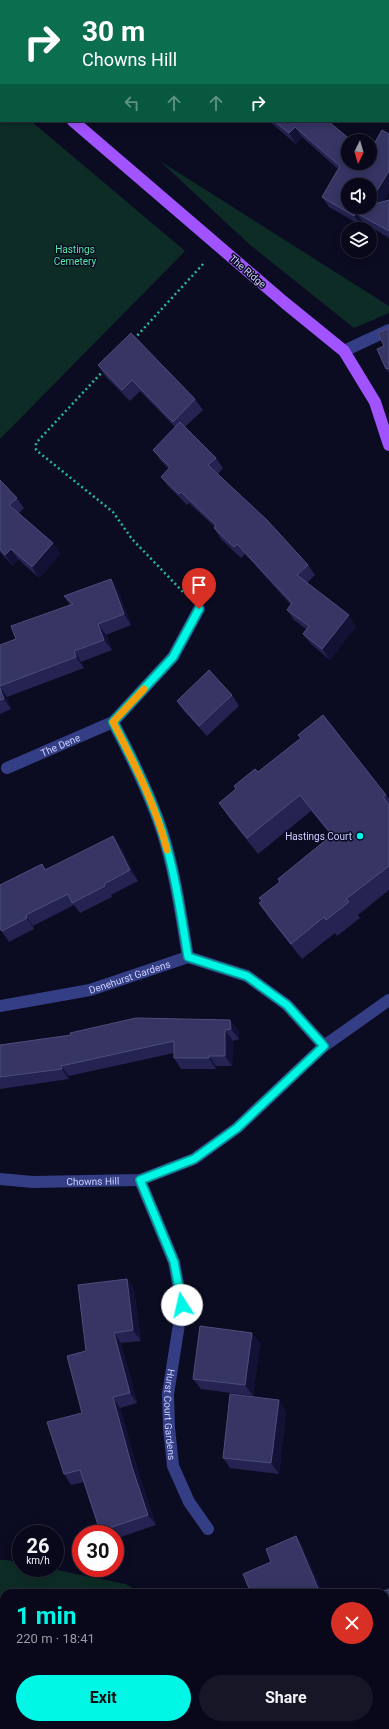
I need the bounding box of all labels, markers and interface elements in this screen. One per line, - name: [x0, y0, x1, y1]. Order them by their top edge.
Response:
- text: 30 m: [82, 15, 145, 48]
- icon: right: [16, 16, 68, 68]
- text: Chowns Hill: [82, 49, 177, 70]
- icon: left: [121, 92, 143, 114]
- icon: ahead: [163, 92, 185, 114]
- icon: ahead: [205, 92, 227, 114]
- icon: right: [247, 92, 269, 114]
- north arrow: [341, 134, 377, 170]
- map controls: [341, 134, 377, 258]
- button: sound: [341, 178, 377, 214]
- button: layers: [341, 222, 377, 258]
- park label: Hastings Cemetery: [54, 244, 97, 267]
- street label: The Ridge: [227, 253, 268, 290]
- pin: [182, 568, 216, 609]
- icon: arrive: [188, 574, 210, 596]
- street label: The Dene: [39, 732, 82, 759]
- place label: Hastings Court: [285, 831, 352, 842]
- marker: Hastings Court: [355, 831, 365, 841]
- street label: Denehurst Gardens: [87, 958, 172, 996]
- street label: Chowns Hill: [66, 1175, 119, 1187]
- position arrow: [161, 1284, 203, 1326]
- street label: Hurst Court Gardens: [162, 1368, 177, 1461]
- speed limit sign: 30: [72, 1525, 124, 1577]
- text: 26: [27, 1534, 49, 1558]
- text: km/h: [26, 1555, 50, 1566]
- text: 1 min: [16, 1602, 76, 1630]
- button: close: [331, 1602, 373, 1644]
- text: 220 m · 18:41: [16, 1631, 95, 1646]
- button: Exit: [16, 1675, 191, 1721]
- button: Share: [199, 1675, 373, 1721]

